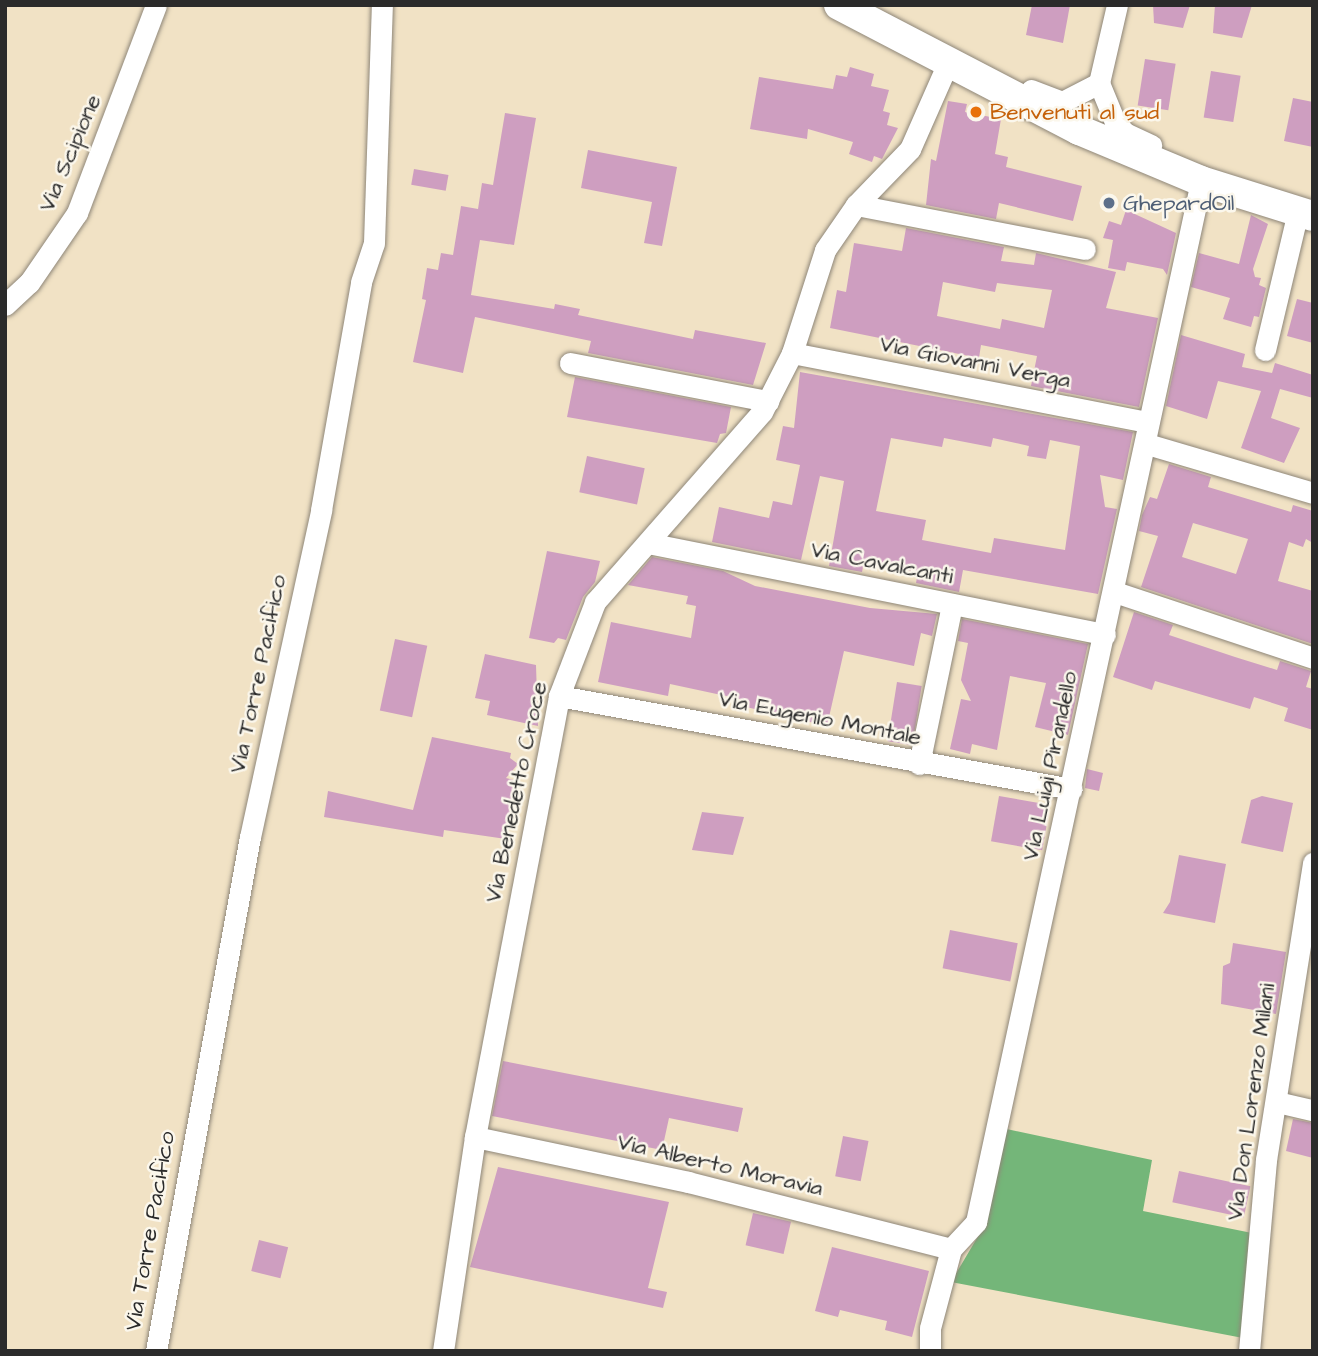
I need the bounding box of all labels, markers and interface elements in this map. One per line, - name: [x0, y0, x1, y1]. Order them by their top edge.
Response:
- street label: Via Scipione: [33, 90, 107, 216]
- place label: Benvenuti al sud: [990, 98, 1159, 126]
- marker: Benvenuti al sud: [968, 104, 984, 120]
- place label: GhepardOil: [1123, 189, 1234, 217]
- marker: GhepardOil: [1101, 195, 1117, 211]
- street label: Via Giovanni Verga: [877, 330, 1073, 394]
- street label: Via Cavalcanti: [808, 536, 956, 590]
- street label: Via Torre Pacifico: [223, 572, 293, 776]
- street label: Via Luigi Pirandello: [1016, 669, 1084, 863]
- street label: Via Benedetto Croce: [479, 679, 553, 905]
- street label: Via Eugenio Montale: [716, 685, 924, 751]
- street label: Via Don Lorenzo Milani: [1221, 982, 1281, 1222]
- street label: Via Alberto Moravia: [615, 1128, 825, 1202]
- street label: Via Torre Pacifico: [119, 1129, 181, 1333]

